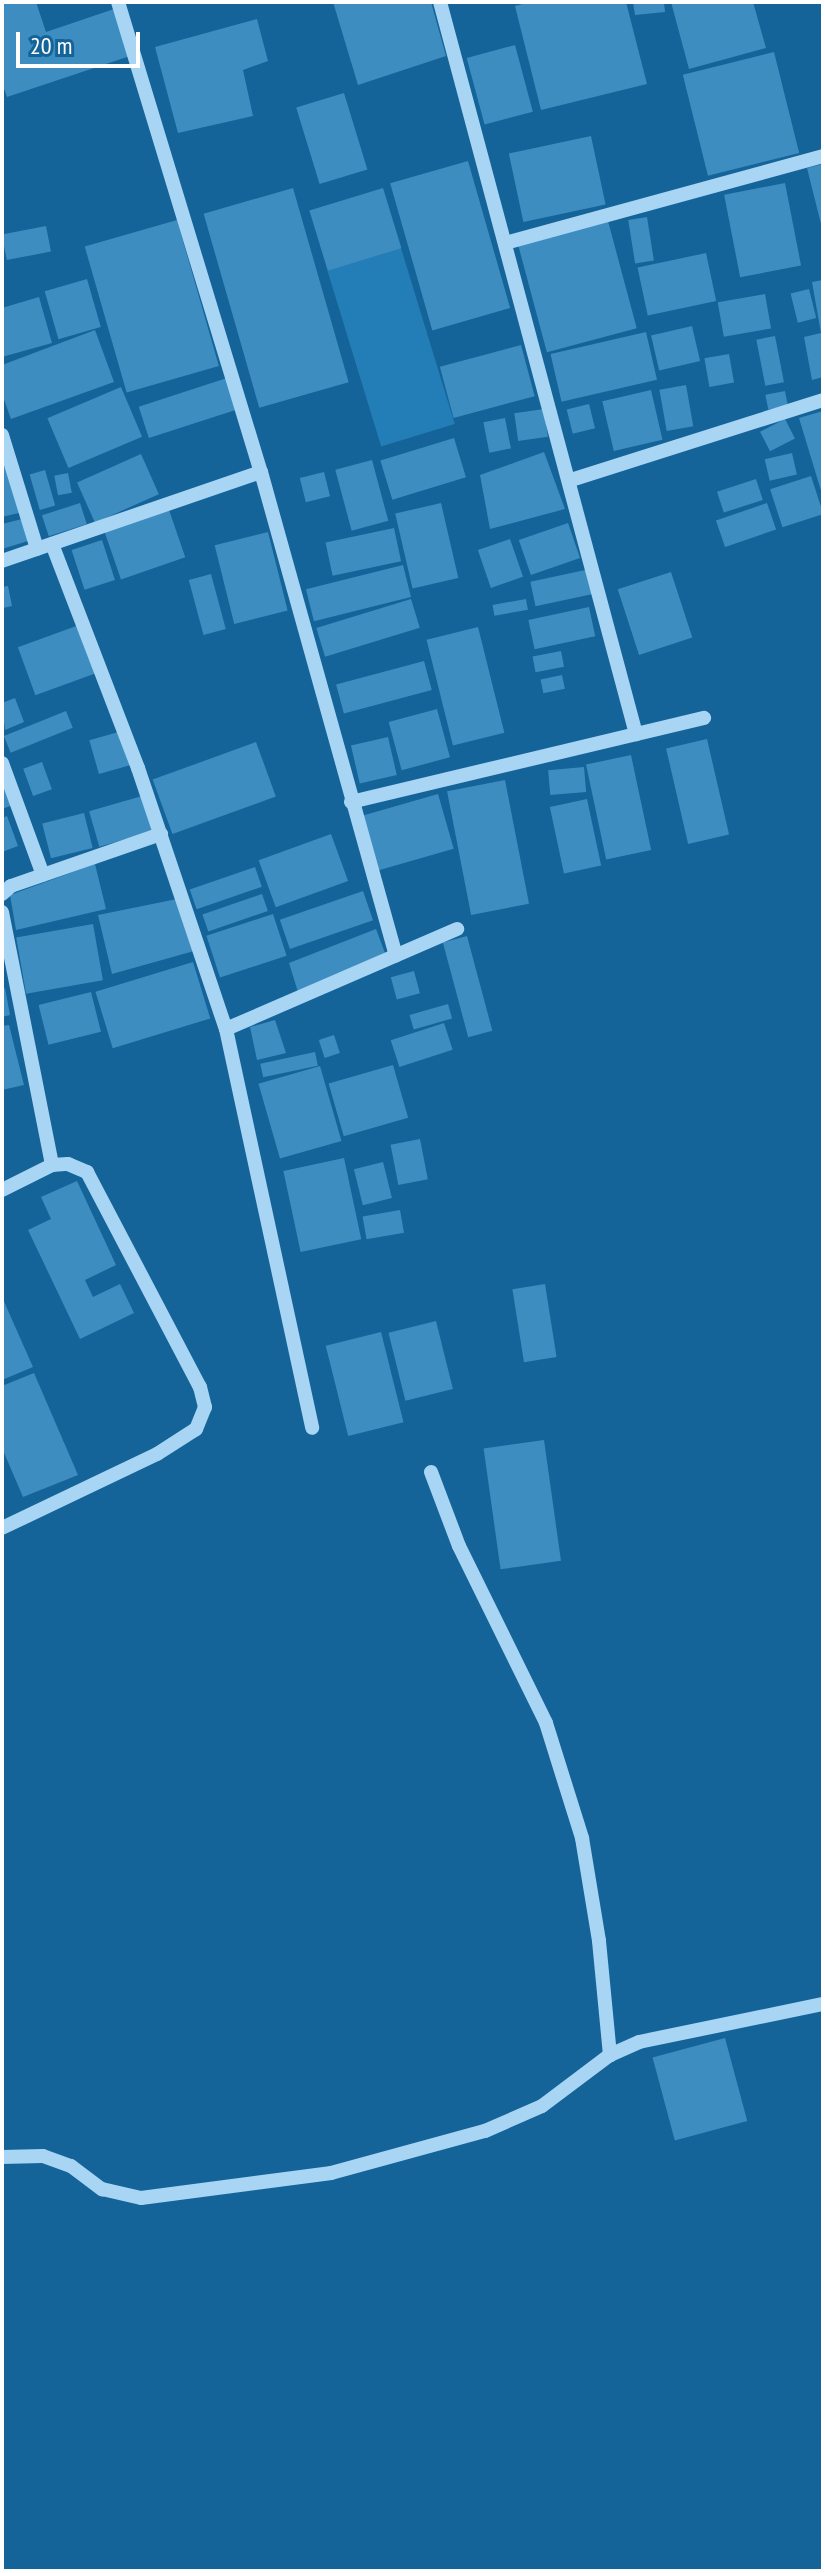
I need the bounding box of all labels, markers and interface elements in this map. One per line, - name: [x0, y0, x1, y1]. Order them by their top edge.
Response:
- scale bar: [20, 16, 144, 66]
- text: 20 m: [30, 30, 72, 61]

